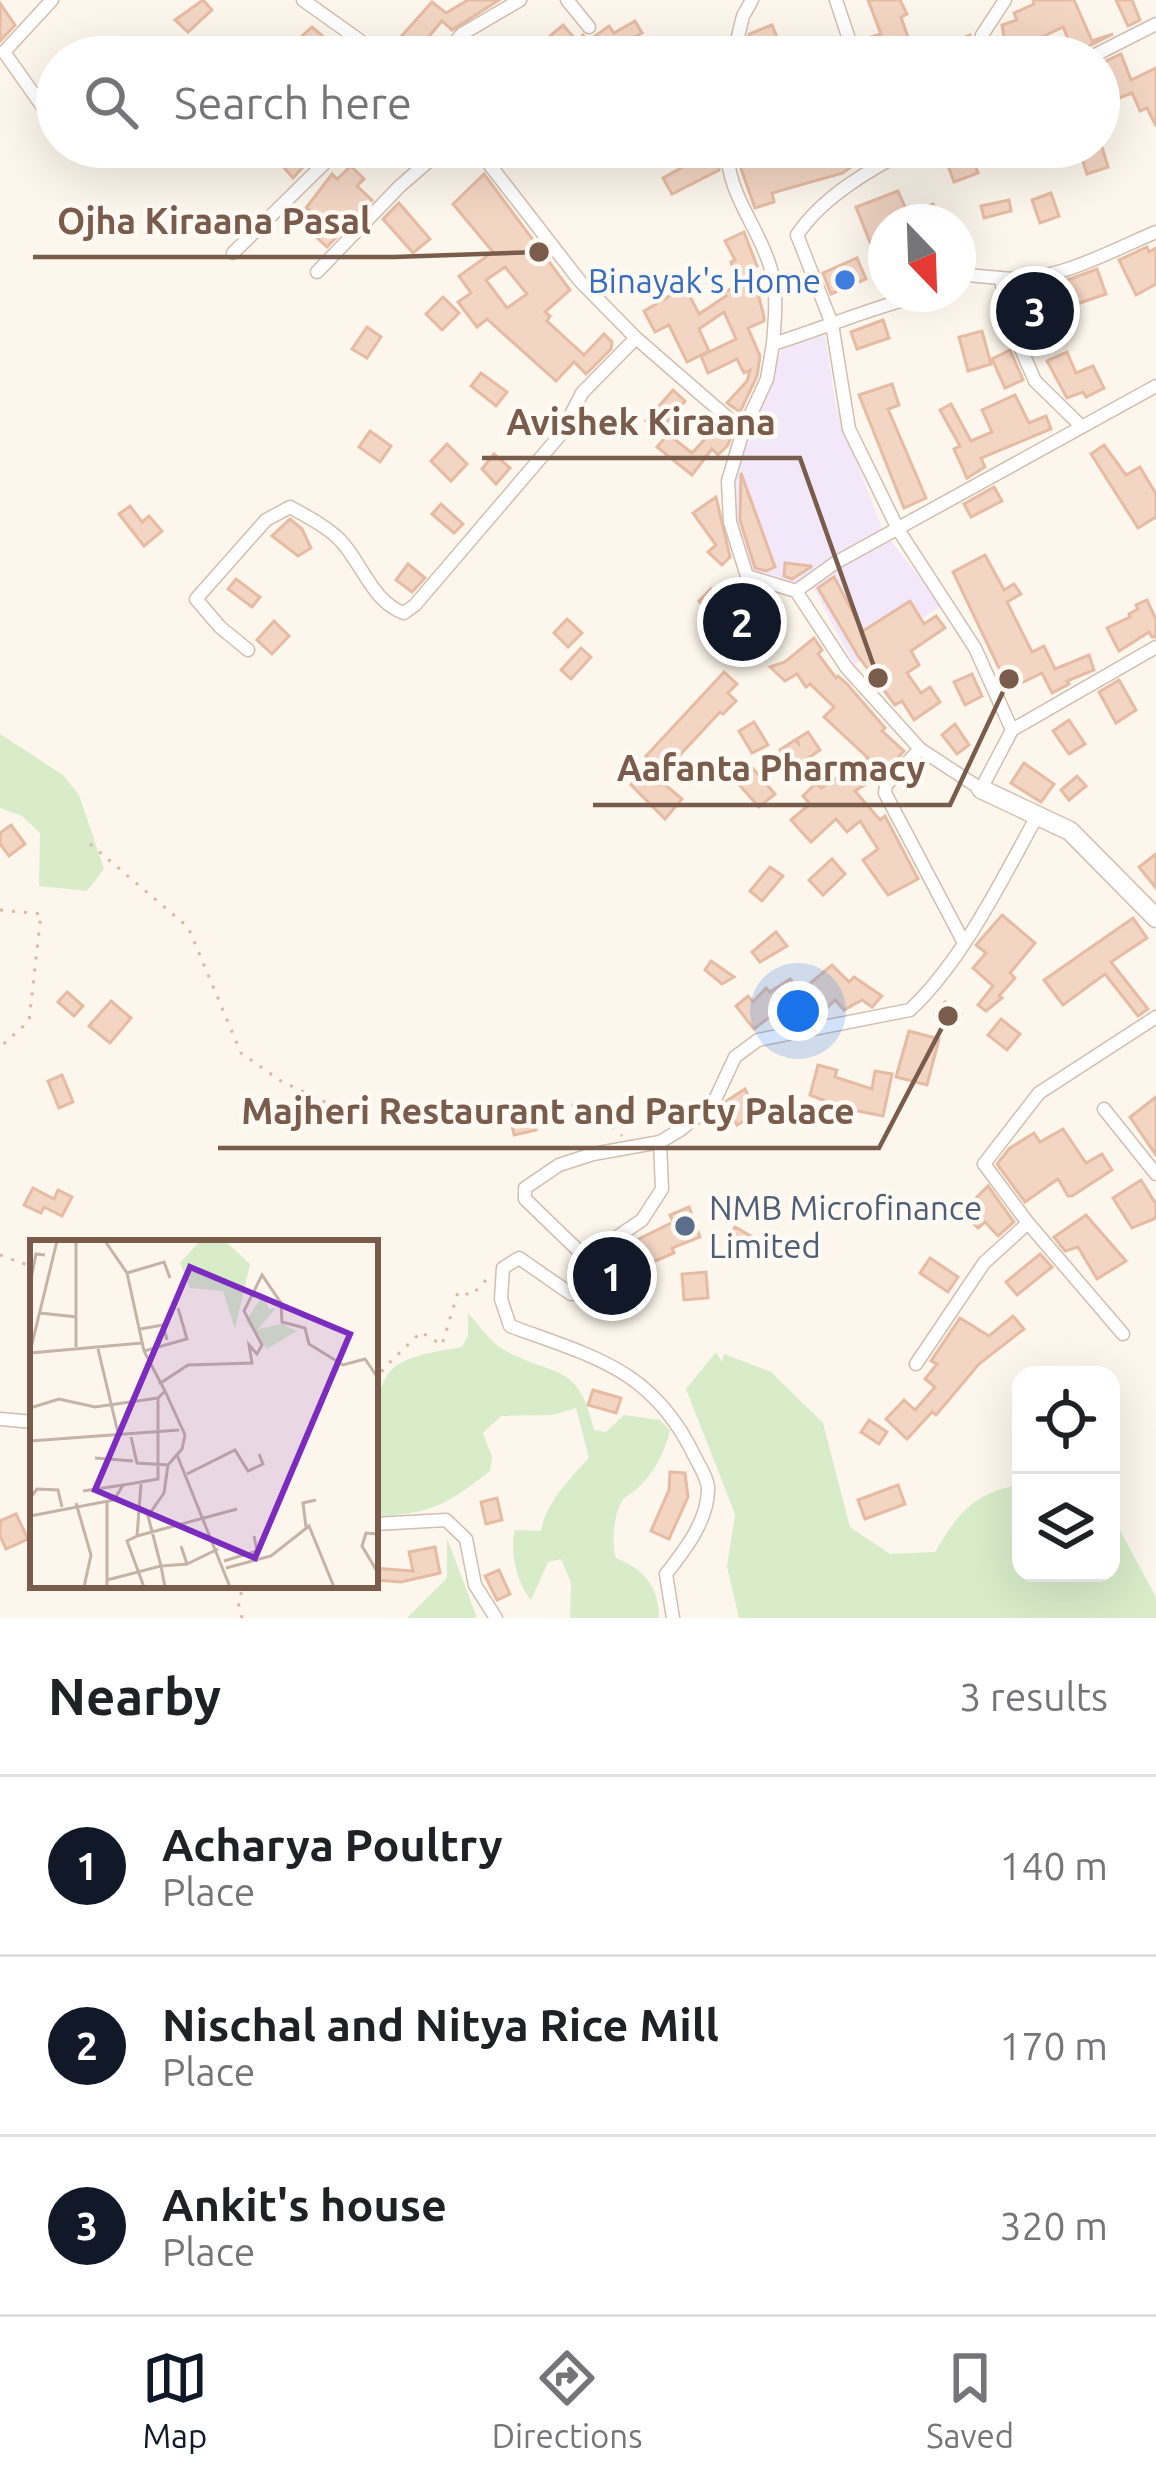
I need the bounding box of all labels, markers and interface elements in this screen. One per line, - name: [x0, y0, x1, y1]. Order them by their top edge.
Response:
- search box: [36, 36, 1120, 168]
- icon: search: [78, 69, 144, 135]
- text: Search here: [174, 77, 412, 128]
- callout: Ojha Kiraana Pasal: [33, 185, 394, 257]
- text: Ojha Kiraana Pasal: [57, 200, 371, 241]
- north arrow: [868, 204, 976, 312]
- place label: Binayak's Home: [588, 262, 821, 299]
- pin: 3: [996, 266, 1074, 356]
- marker: Binayak's Home: [832, 267, 858, 293]
- callout: Avishek Kiraana: [482, 386, 800, 458]
- text: Avishek Kiraana: [506, 401, 776, 442]
- pin: 2: [703, 577, 781, 667]
- callout: Aafanta Pharmacy: [593, 733, 950, 805]
- text: Aafanta Pharmacy: [617, 747, 925, 788]
- your location: [768, 981, 828, 1041]
- callout: Majheri Restaurant and Party Palace: [218, 1076, 879, 1148]
- text: Majheri Restaurant and Party Palace: [241, 1090, 855, 1131]
- place label: NMB Microfinance Limited: [709, 1189, 982, 1264]
- marker: NMB Microfinance Limited: [672, 1213, 698, 1239]
- pin: 1: [573, 1231, 651, 1321]
- inset map: [30, 1240, 378, 1588]
- map controls: [1012, 1366, 1120, 1582]
- button: locate: [1012, 1366, 1120, 1474]
- button: layers: [1012, 1474, 1120, 1582]
- text: Nearby: [48, 1667, 221, 1725]
- text: 3 results: [959, 1675, 1108, 1718]
- text: Acharya Poultry: [162, 1819, 503, 1870]
- text: 1: [76, 1844, 98, 1887]
- text: 140 m: [999, 1844, 1108, 1887]
- text: Place: [162, 1870, 255, 1913]
- text: Nischal and Nitya Rice Mill: [162, 1999, 719, 2050]
- text: 2: [76, 2024, 98, 2067]
- text: 170 m: [999, 2024, 1108, 2067]
- text: Place: [162, 2050, 255, 2093]
- text: Ankit's house: [162, 2179, 447, 2230]
- text: 3: [76, 2204, 98, 2247]
- text: 320 m: [999, 2204, 1108, 2247]
- text: Place: [162, 2230, 255, 2273]
- tab: Map: [142, 2345, 208, 2454]
- tab: Directions: [492, 2345, 642, 2454]
- tab: Saved: [926, 2345, 1014, 2454]

